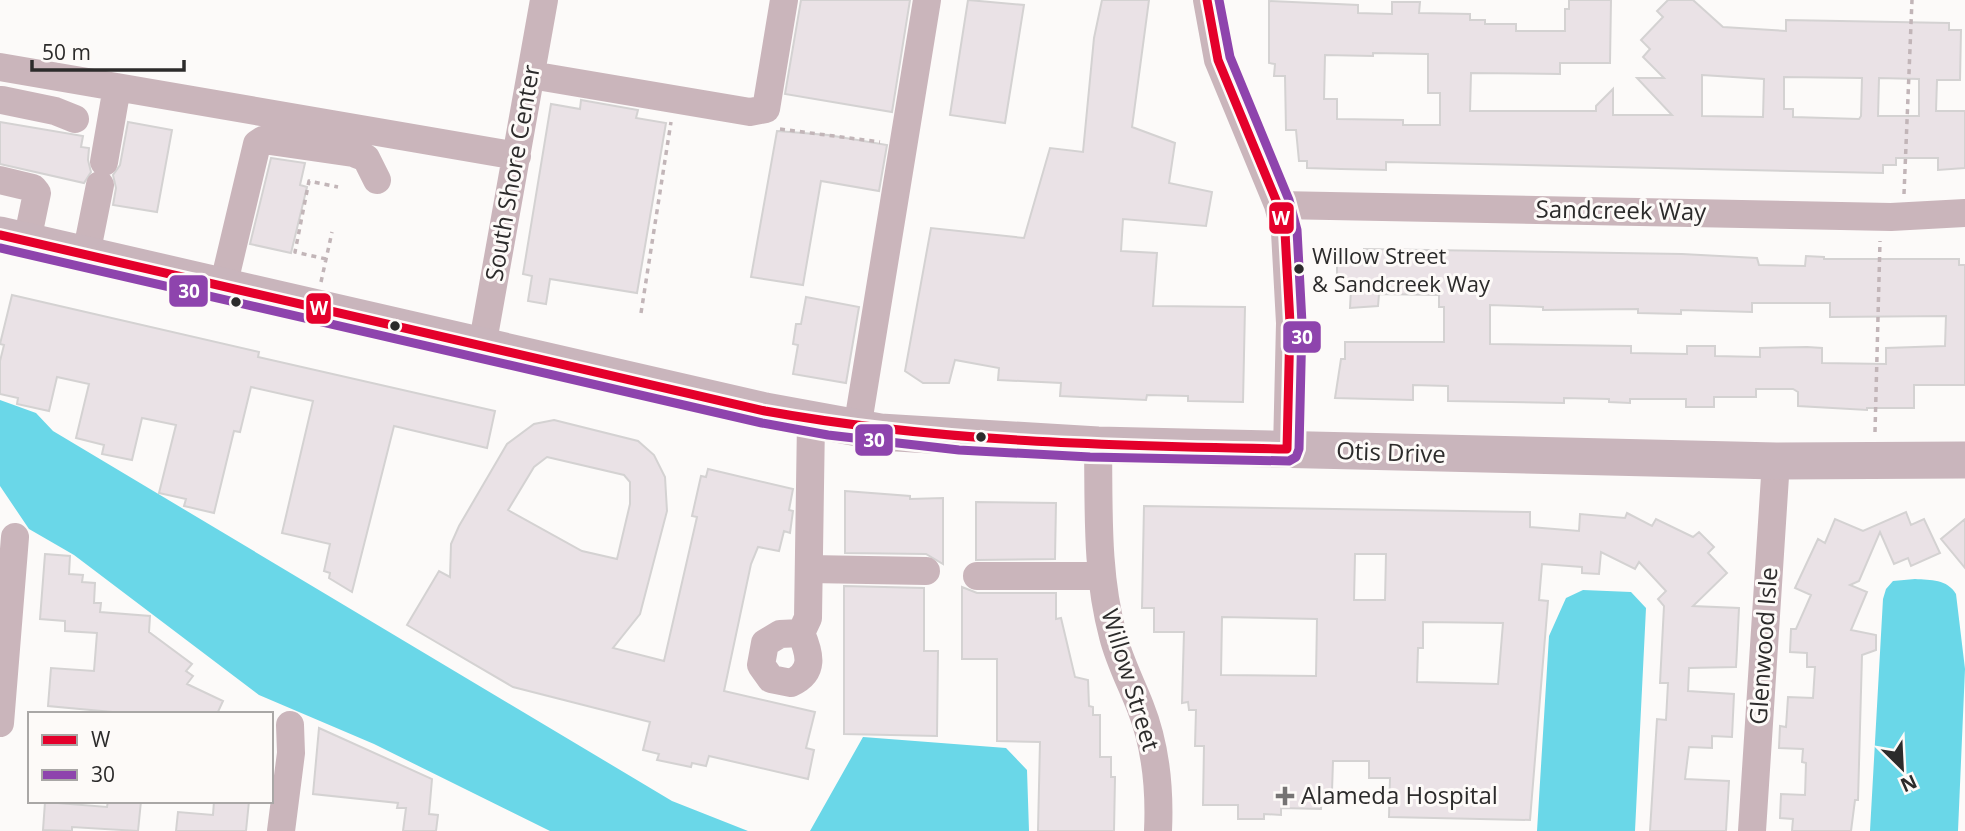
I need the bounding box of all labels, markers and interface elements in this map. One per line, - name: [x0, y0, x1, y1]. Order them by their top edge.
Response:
- scale bar: [32, 28, 184, 72]
- text: 50 m: [42, 38, 91, 66]
- street label: South Shore Center: [476, 62, 547, 283]
- street label: Sandcreek Way: [1535, 192, 1708, 228]
- line badge: W: [1268, 201, 1295, 235]
- text: W: [1272, 205, 1291, 231]
- place label: Willow Street & Sandcreek Way: [1312, 240, 1491, 298]
- marker: Willow Street & Sandcreek Way: [1292, 262, 1306, 276]
- line badge: 30: [168, 274, 209, 308]
- text: 30: [178, 278, 200, 304]
- line badge: W: [305, 292, 332, 325]
- unlabelled marker: [229, 295, 243, 309]
- text: W: [310, 295, 329, 321]
- unlabelled marker: [388, 319, 402, 333]
- line badge: 30: [1282, 320, 1322, 354]
- text: 30: [1291, 324, 1313, 350]
- line badge: 30: [854, 423, 894, 457]
- text: 30: [863, 427, 885, 453]
- unlabelled marker: [974, 430, 988, 444]
- street label: Otis Drive: [1336, 433, 1446, 470]
- street label: Glenwood Isle: [1741, 566, 1784, 726]
- street label: Willow Street: [1094, 605, 1169, 755]
- legend: [28, 712, 273, 803]
- text: W: [91, 725, 111, 753]
- north arrow: [1867, 733, 1937, 803]
- text: 30: [91, 760, 115, 788]
- text: N: [1897, 769, 1921, 799]
- place label: Alameda Hospital: [1301, 778, 1498, 811]
- marker: Alameda Hospital: [1275, 786, 1295, 806]

